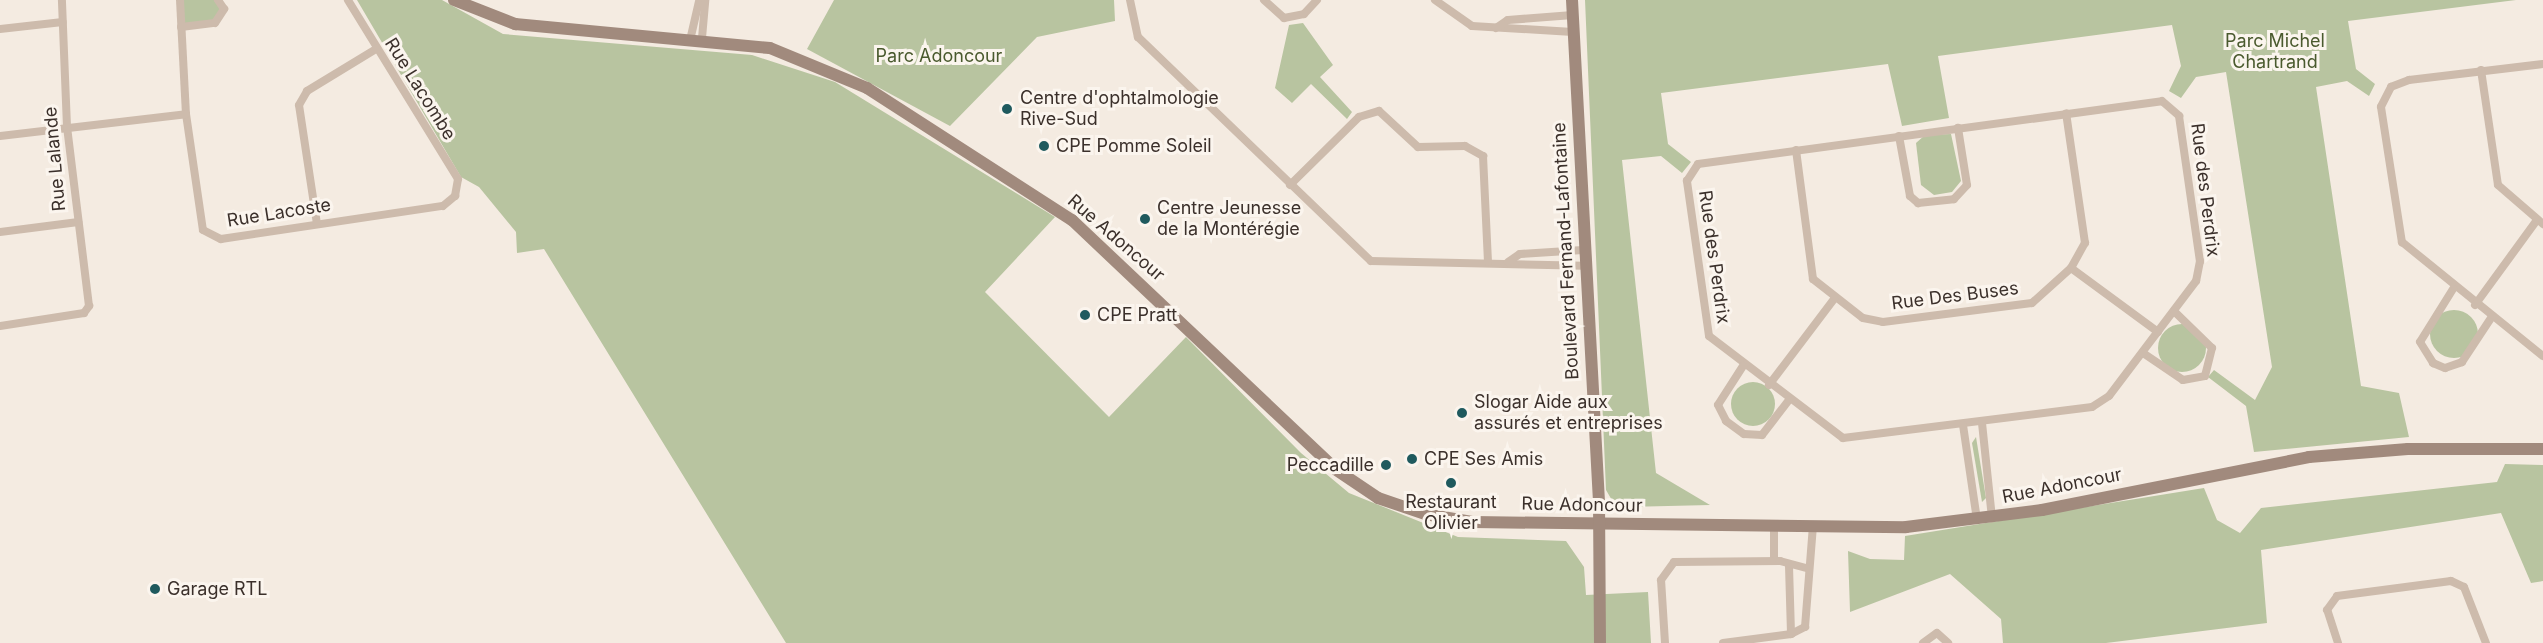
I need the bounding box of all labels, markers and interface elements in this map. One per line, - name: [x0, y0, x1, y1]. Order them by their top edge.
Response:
- park label: Parc Michel Chartrand: [2225, 31, 2325, 74]
- street label: Rue Lacombe: [380, 34, 460, 144]
- park label: Parc Adoncour: [876, 45, 1002, 67]
- place label: Centre d'ophtalmologie Rive-Sud: [1020, 88, 1219, 130]
- marker: Centre d'ophtalmologie Rive-Sud: [998, 100, 1016, 118]
- street label: Rue Lalande: [40, 106, 70, 212]
- street label: Boulevard Fernand-Lafontaine: [1548, 122, 1584, 380]
- street label: Rue des Perdrix: [2186, 122, 2224, 258]
- place label: CPE Pomme Soleil: [1056, 135, 1212, 157]
- marker: CPE Pomme Soleil: [1037, 139, 1051, 153]
- street label: Rue des Perdrix: [1694, 189, 1734, 325]
- street label: Rue Adoncour: [1063, 190, 1169, 286]
- street label: Rue Lacoste: [226, 194, 332, 232]
- place label: Centre Jeunesse de la Montérégie: [1157, 198, 1301, 240]
- marker: Centre Jeunesse de la Montérégie: [1138, 212, 1152, 226]
- street label: Rue Des Buses: [1890, 277, 2020, 315]
- place label: CPE Pratt: [1097, 304, 1177, 326]
- marker: CPE Pratt: [1078, 308, 1092, 322]
- place label: Slogar Aide aux assurés et entreprises: [1474, 392, 1663, 434]
- marker: Slogar Aide aux assurés et entreprises: [1455, 406, 1469, 420]
- place label: CPE Ses Amis: [1424, 448, 1543, 470]
- marker: CPE Ses Amis: [1405, 452, 1419, 466]
- place label: Peccadille: [1287, 454, 1374, 476]
- marker: Peccadille: [1379, 458, 1393, 472]
- street label: Rue Adoncour: [2000, 464, 2124, 508]
- marker: Restaurant Olivier: [1444, 476, 1458, 490]
- place label: Restaurant Olivier: [1405, 492, 1497, 534]
- street label: Rue Adoncour: [1521, 493, 1643, 517]
- place label: Garage RTL: [167, 578, 267, 600]
- marker: Garage RTL: [148, 582, 162, 596]

